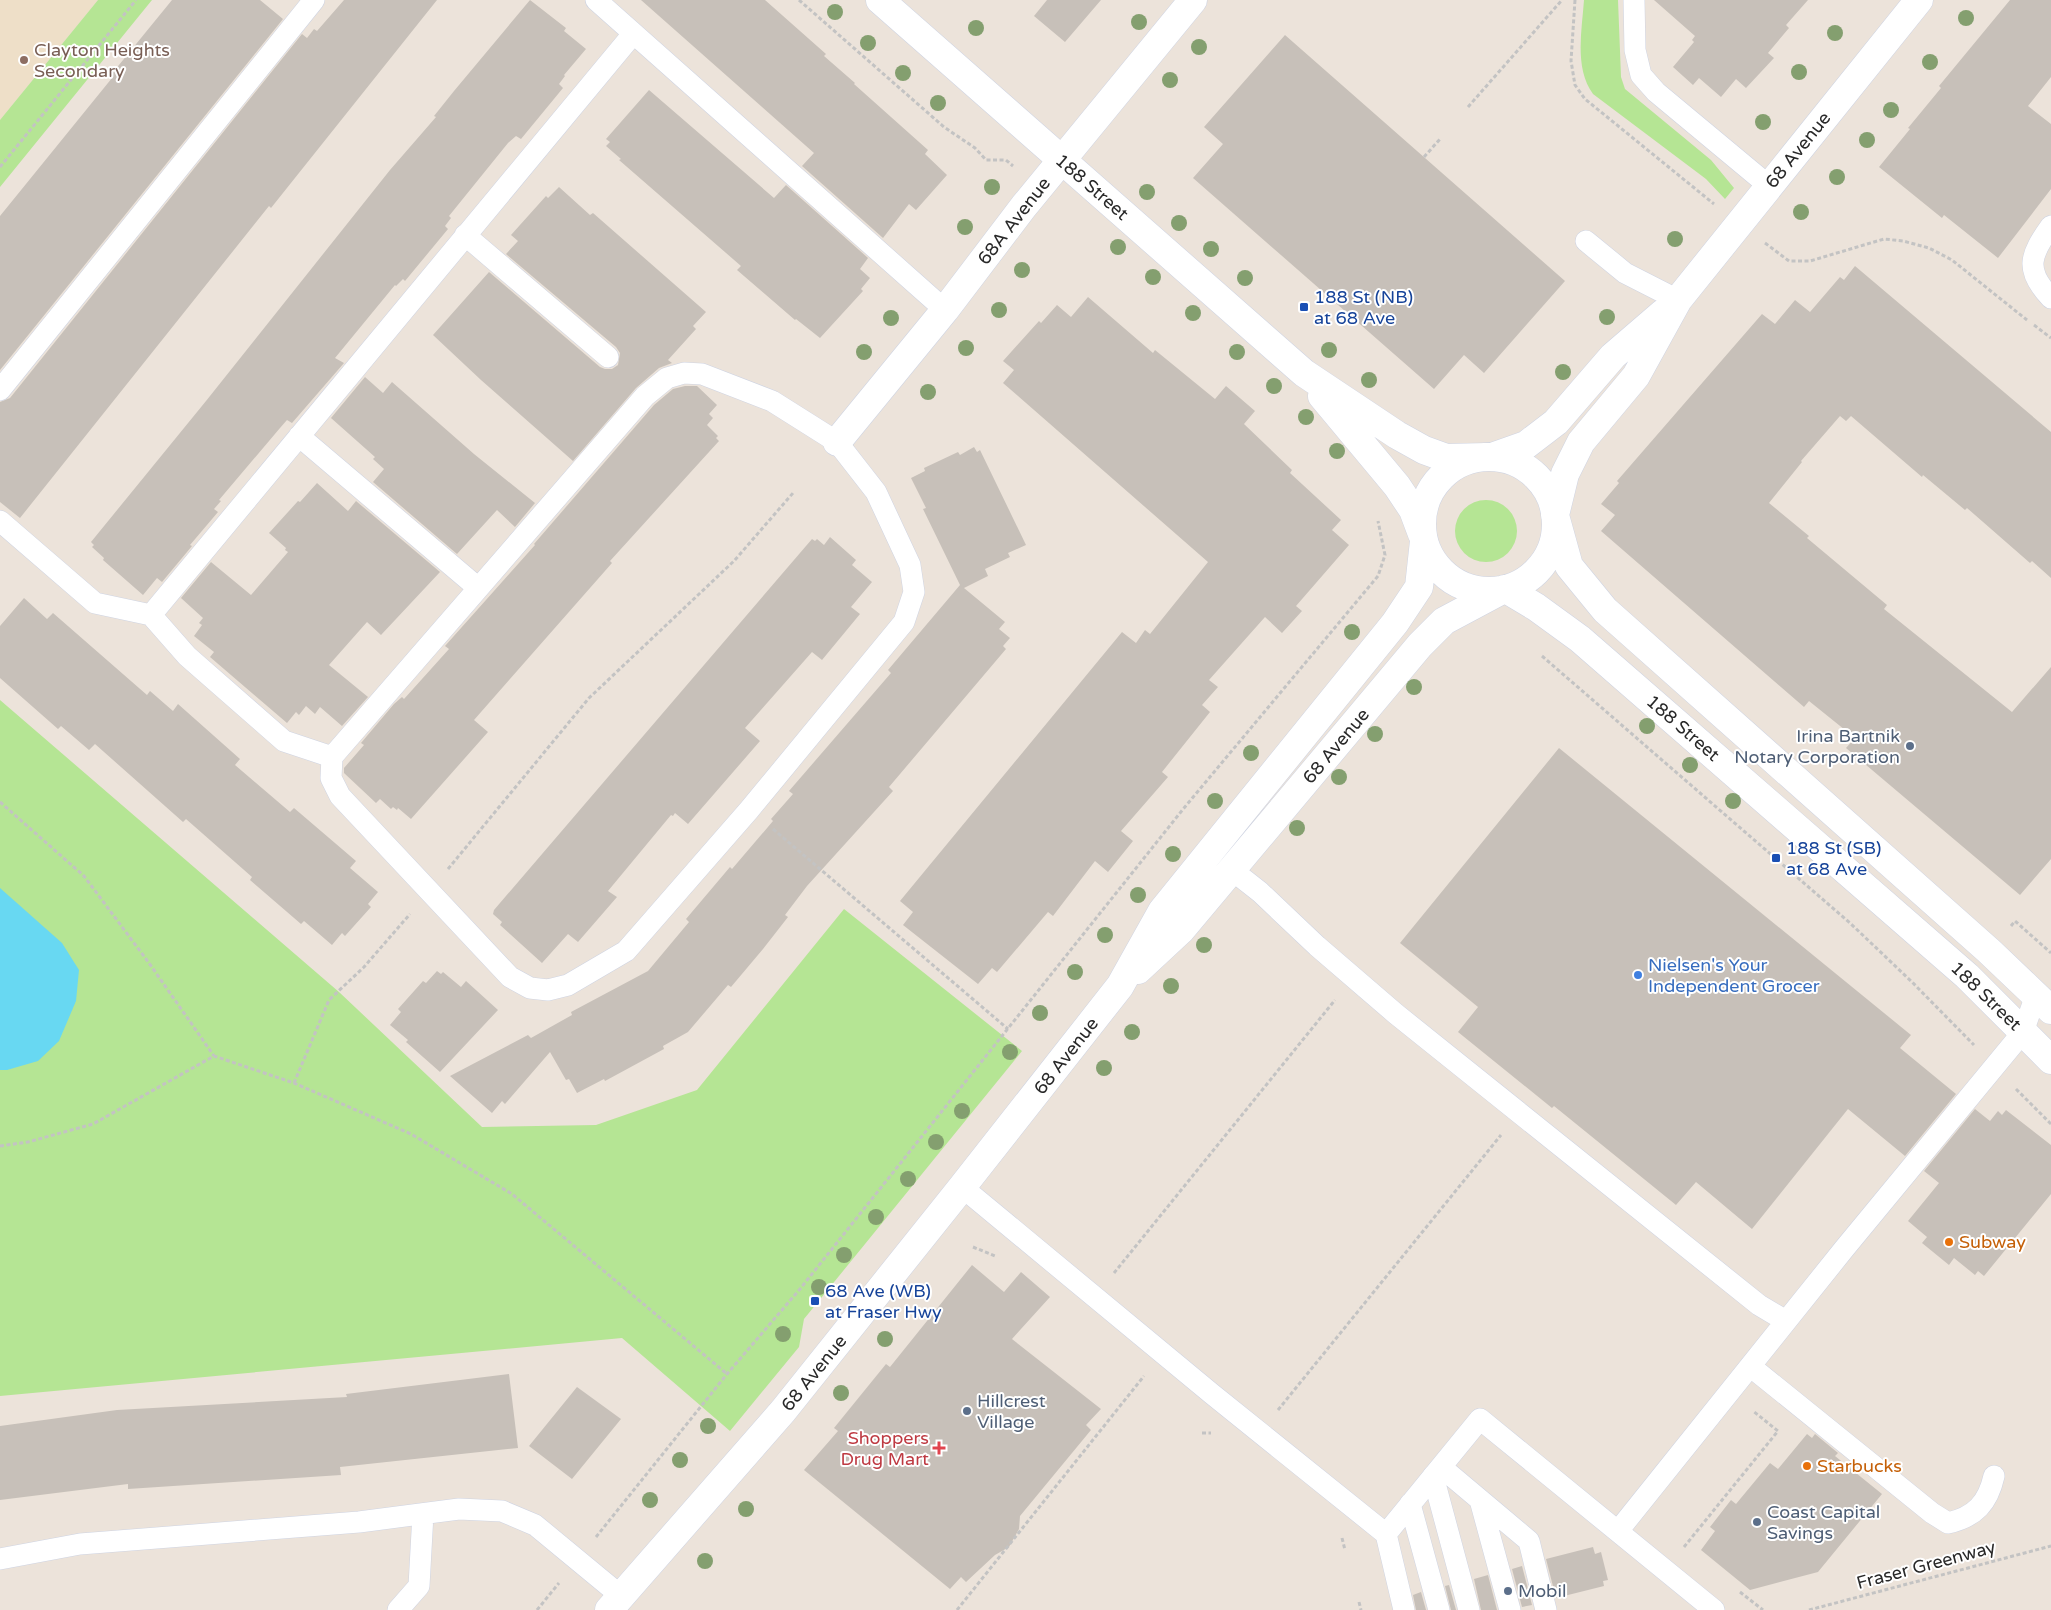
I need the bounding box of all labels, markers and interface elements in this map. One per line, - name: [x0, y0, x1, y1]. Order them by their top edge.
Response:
- place label: Clayton Heights Secondary: [34, 39, 170, 82]
- marker: Clayton Heights Secondary: [18, 54, 30, 66]
- street label: 68 Avenue: [1761, 107, 1835, 193]
- street label: 188 Street: [1051, 149, 1133, 225]
- street label: 68A Avenue: [973, 173, 1055, 269]
- place label: 188 St (NB) at 68 Ave: [1314, 286, 1413, 329]
- marker: 188 St (NB) at 68 Ave: [1298, 301, 1310, 313]
- street label: 188 Street: [1642, 690, 1724, 766]
- street label: 68 Avenue: [1298, 704, 1374, 788]
- place label: Irina Bartnik Notary Corporation: [1734, 725, 1900, 768]
- marker: Irina Bartnik Notary Corporation: [1904, 740, 1916, 752]
- place label: 188 St (SB) at 68 Ave: [1786, 837, 1881, 880]
- marker: 188 St (SB) at 68 Ave: [1770, 852, 1782, 864]
- place label: Nielsen's Your Independent Grocer: [1648, 954, 1820, 997]
- street label: 188 Street: [1946, 957, 2026, 1035]
- marker: Nielsen's Your Independent Grocer: [1632, 969, 1644, 981]
- street label: 68 Avenue: [1029, 1013, 1103, 1099]
- place label: Subway: [1959, 1231, 2026, 1253]
- marker: Subway: [1943, 1236, 1955, 1248]
- place label: 68 Ave (WB) at Fraser Hwy: [825, 1280, 942, 1323]
- marker: 68 Ave (WB) at Fraser Hwy: [809, 1295, 821, 1307]
- street label: 68 Avenue: [777, 1330, 851, 1416]
- place label: Hillcrest Village: [977, 1390, 1046, 1433]
- marker: Hillcrest Village: [961, 1405, 973, 1417]
- place label: Shoppers Drug Mart: [840, 1427, 929, 1470]
- marker: Shoppers Drug Mart: [933, 1442, 945, 1454]
- place label: Starbucks: [1817, 1455, 1902, 1477]
- marker: Starbucks: [1801, 1460, 1813, 1472]
- place label: Coast Capital Savings: [1767, 1501, 1880, 1544]
- marker: Coast Capital Savings: [1751, 1516, 1763, 1528]
- street label: Fraser Greenway: [1854, 1536, 1998, 1594]
- place label: Mobil: [1518, 1580, 1566, 1602]
- marker: Mobil: [1502, 1585, 1514, 1597]

